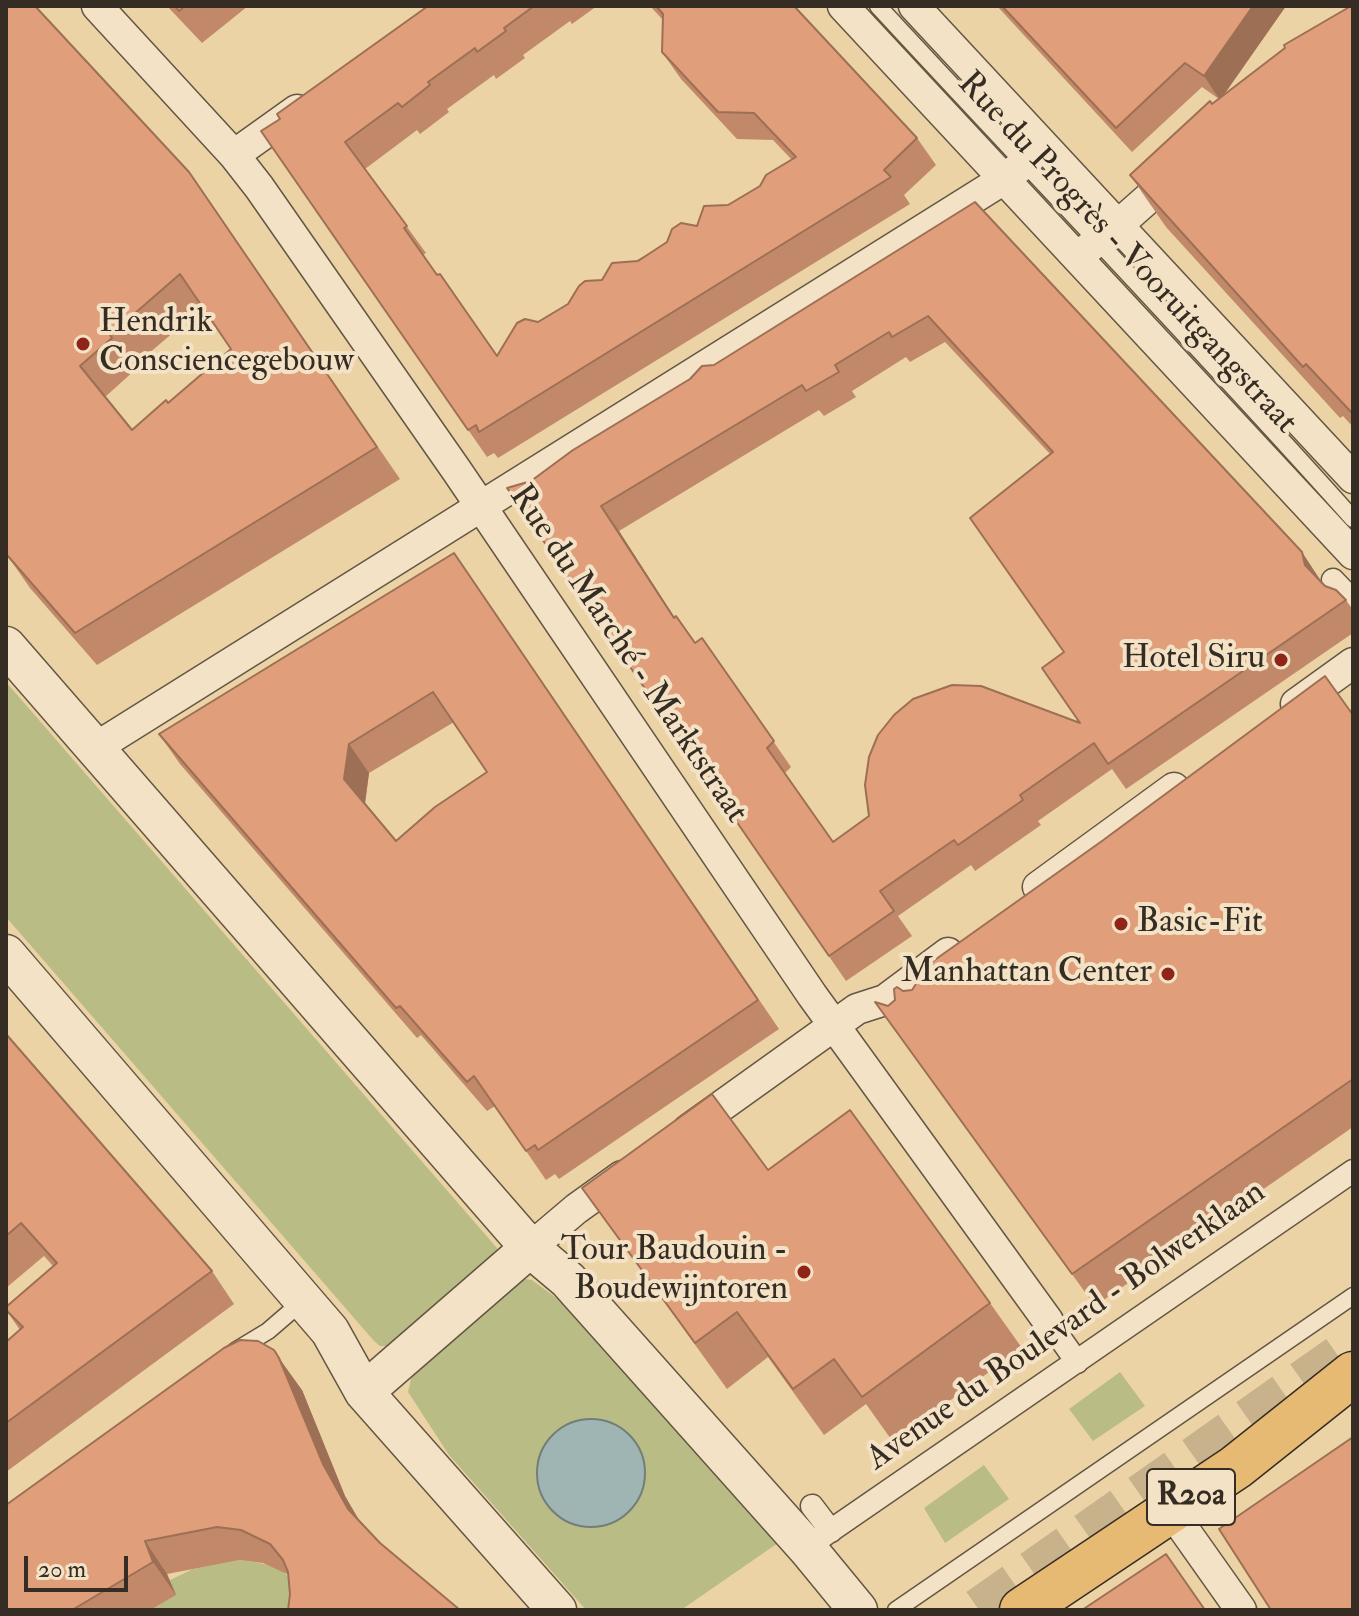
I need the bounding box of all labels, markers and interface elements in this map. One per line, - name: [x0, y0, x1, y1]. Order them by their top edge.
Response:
- street label: Rue du Progrès - Vooruitgangstraat: [947, 64, 1305, 444]
- place label: Hendrik Consciencegebouw: [99, 304, 354, 384]
- marker: Hendrik Consciencegebouw: [74, 335, 92, 353]
- street label: Rue du Marché - Marktstraat: [499, 478, 755, 832]
- place label: Hotel Siru: [1122, 640, 1265, 680]
- marker: Hotel Siru: [1272, 651, 1290, 669]
- place label: Basic-Fit: [1137, 904, 1263, 944]
- marker: Basic-Fit: [1112, 915, 1130, 933]
- place label: Manhattan Center: [901, 954, 1152, 994]
- marker: Manhattan Center: [1159, 965, 1177, 983]
- street label: Avenue du Boulevard - Bolwerklaan: [860, 1173, 1274, 1481]
- place label: Tour Baudouin - Boudewijntoren: [561, 1232, 788, 1312]
- marker: Tour Baudouin - Boudewijntoren: [795, 1263, 813, 1281]
- road number: R20a: [1147, 1469, 1235, 1525]
- scale bar: [28, 1540, 132, 1590]
- text: 20 m: [38, 1554, 86, 1585]

